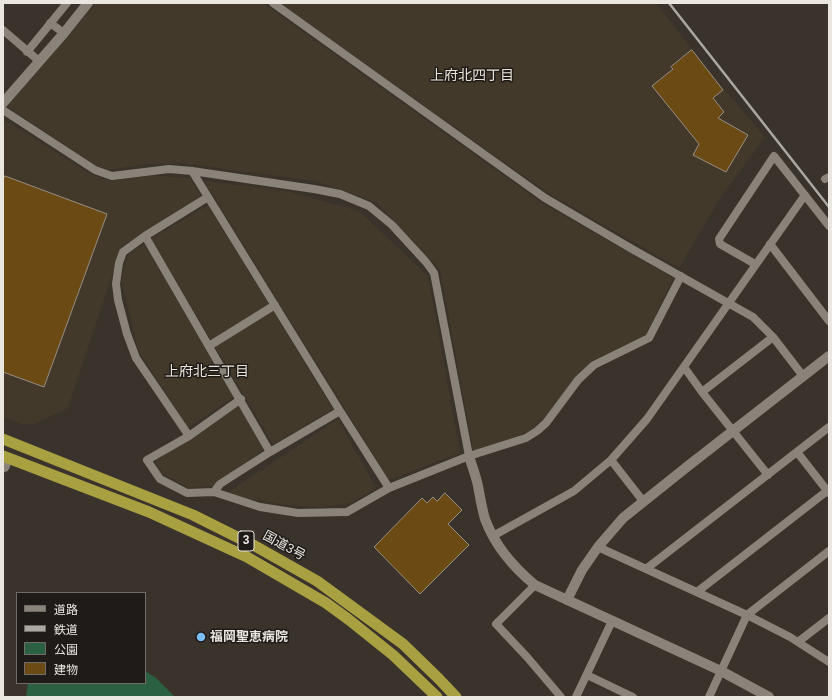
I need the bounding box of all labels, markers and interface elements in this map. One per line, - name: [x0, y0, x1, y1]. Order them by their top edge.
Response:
- district label: 上府北四丁目: [430, 68, 514, 84]
- district label: 上府北三丁目: [165, 364, 249, 380]
- street label: 国道3号: [260, 528, 308, 564]
- road number: 3: [238, 531, 254, 551]
- legend: [16, 592, 146, 684]
- text: 道路: [54, 603, 78, 617]
- text: 鉄道: [54, 623, 78, 637]
- place label: 福岡聖恵病院: [210, 629, 288, 645]
- marker: 福岡聖恵病院: [195, 631, 207, 643]
- text: 公園: [54, 643, 78, 657]
- text: 建物: [54, 663, 78, 677]

